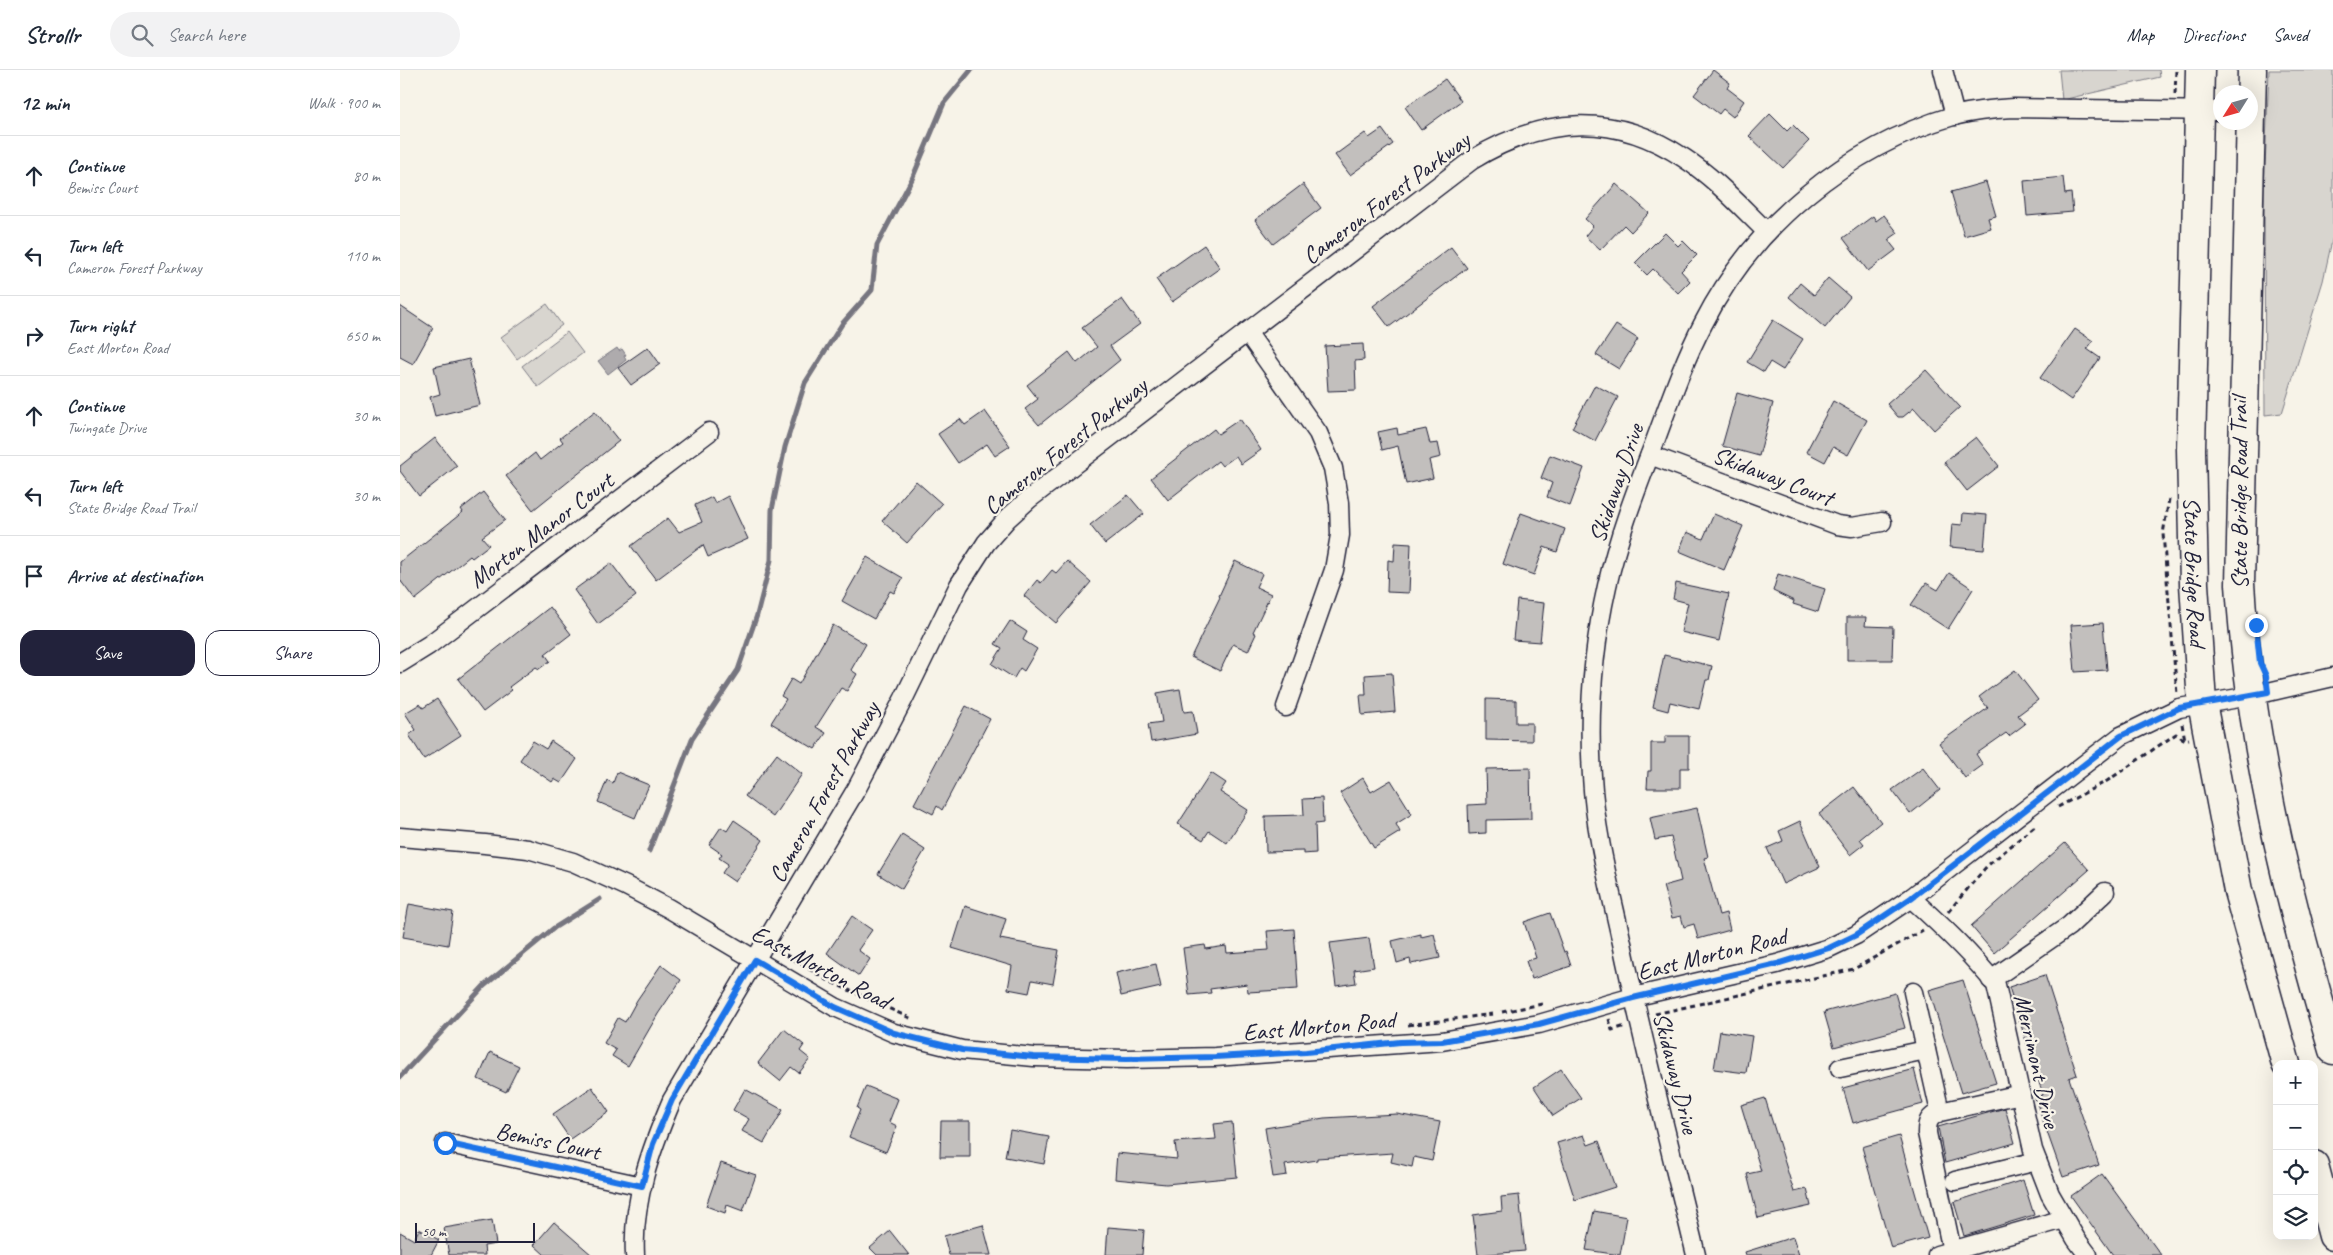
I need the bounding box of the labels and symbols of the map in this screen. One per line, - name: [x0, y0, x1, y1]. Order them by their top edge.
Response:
- north arrow: [2213, 85, 2258, 130]
- street label: Cameron Forest Parkway: [1296, 124, 1477, 271]
- street label: Cameron Forest Parkway: [977, 370, 1154, 521]
- street label: State Bridge Road Trail: [2224, 393, 2254, 589]
- street label: Skidaway Drive: [1582, 418, 1651, 546]
- street label: Skidaway Court: [1709, 439, 1840, 514]
- street label: Morton Manor Court: [463, 464, 621, 594]
- street label: State Bridge Road: [2177, 497, 2213, 651]
- route end: [2245, 614, 2268, 637]
- street label: Cameron Forest Parkway: [762, 695, 887, 888]
- street label: East Morton Road: [747, 918, 899, 1018]
- street label: East Morton Road: [1634, 920, 1793, 987]
- street label: Merrimont Drive: [2007, 991, 2067, 1133]
- street label: East Morton Road: [1242, 1004, 1400, 1048]
- street label: Skidaway Drive: [1647, 1009, 1706, 1139]
- street label: Bemiss Court: [493, 1115, 605, 1167]
- route start: [434, 1132, 457, 1155]
- scale bar: [415, 1220, 535, 1243]

